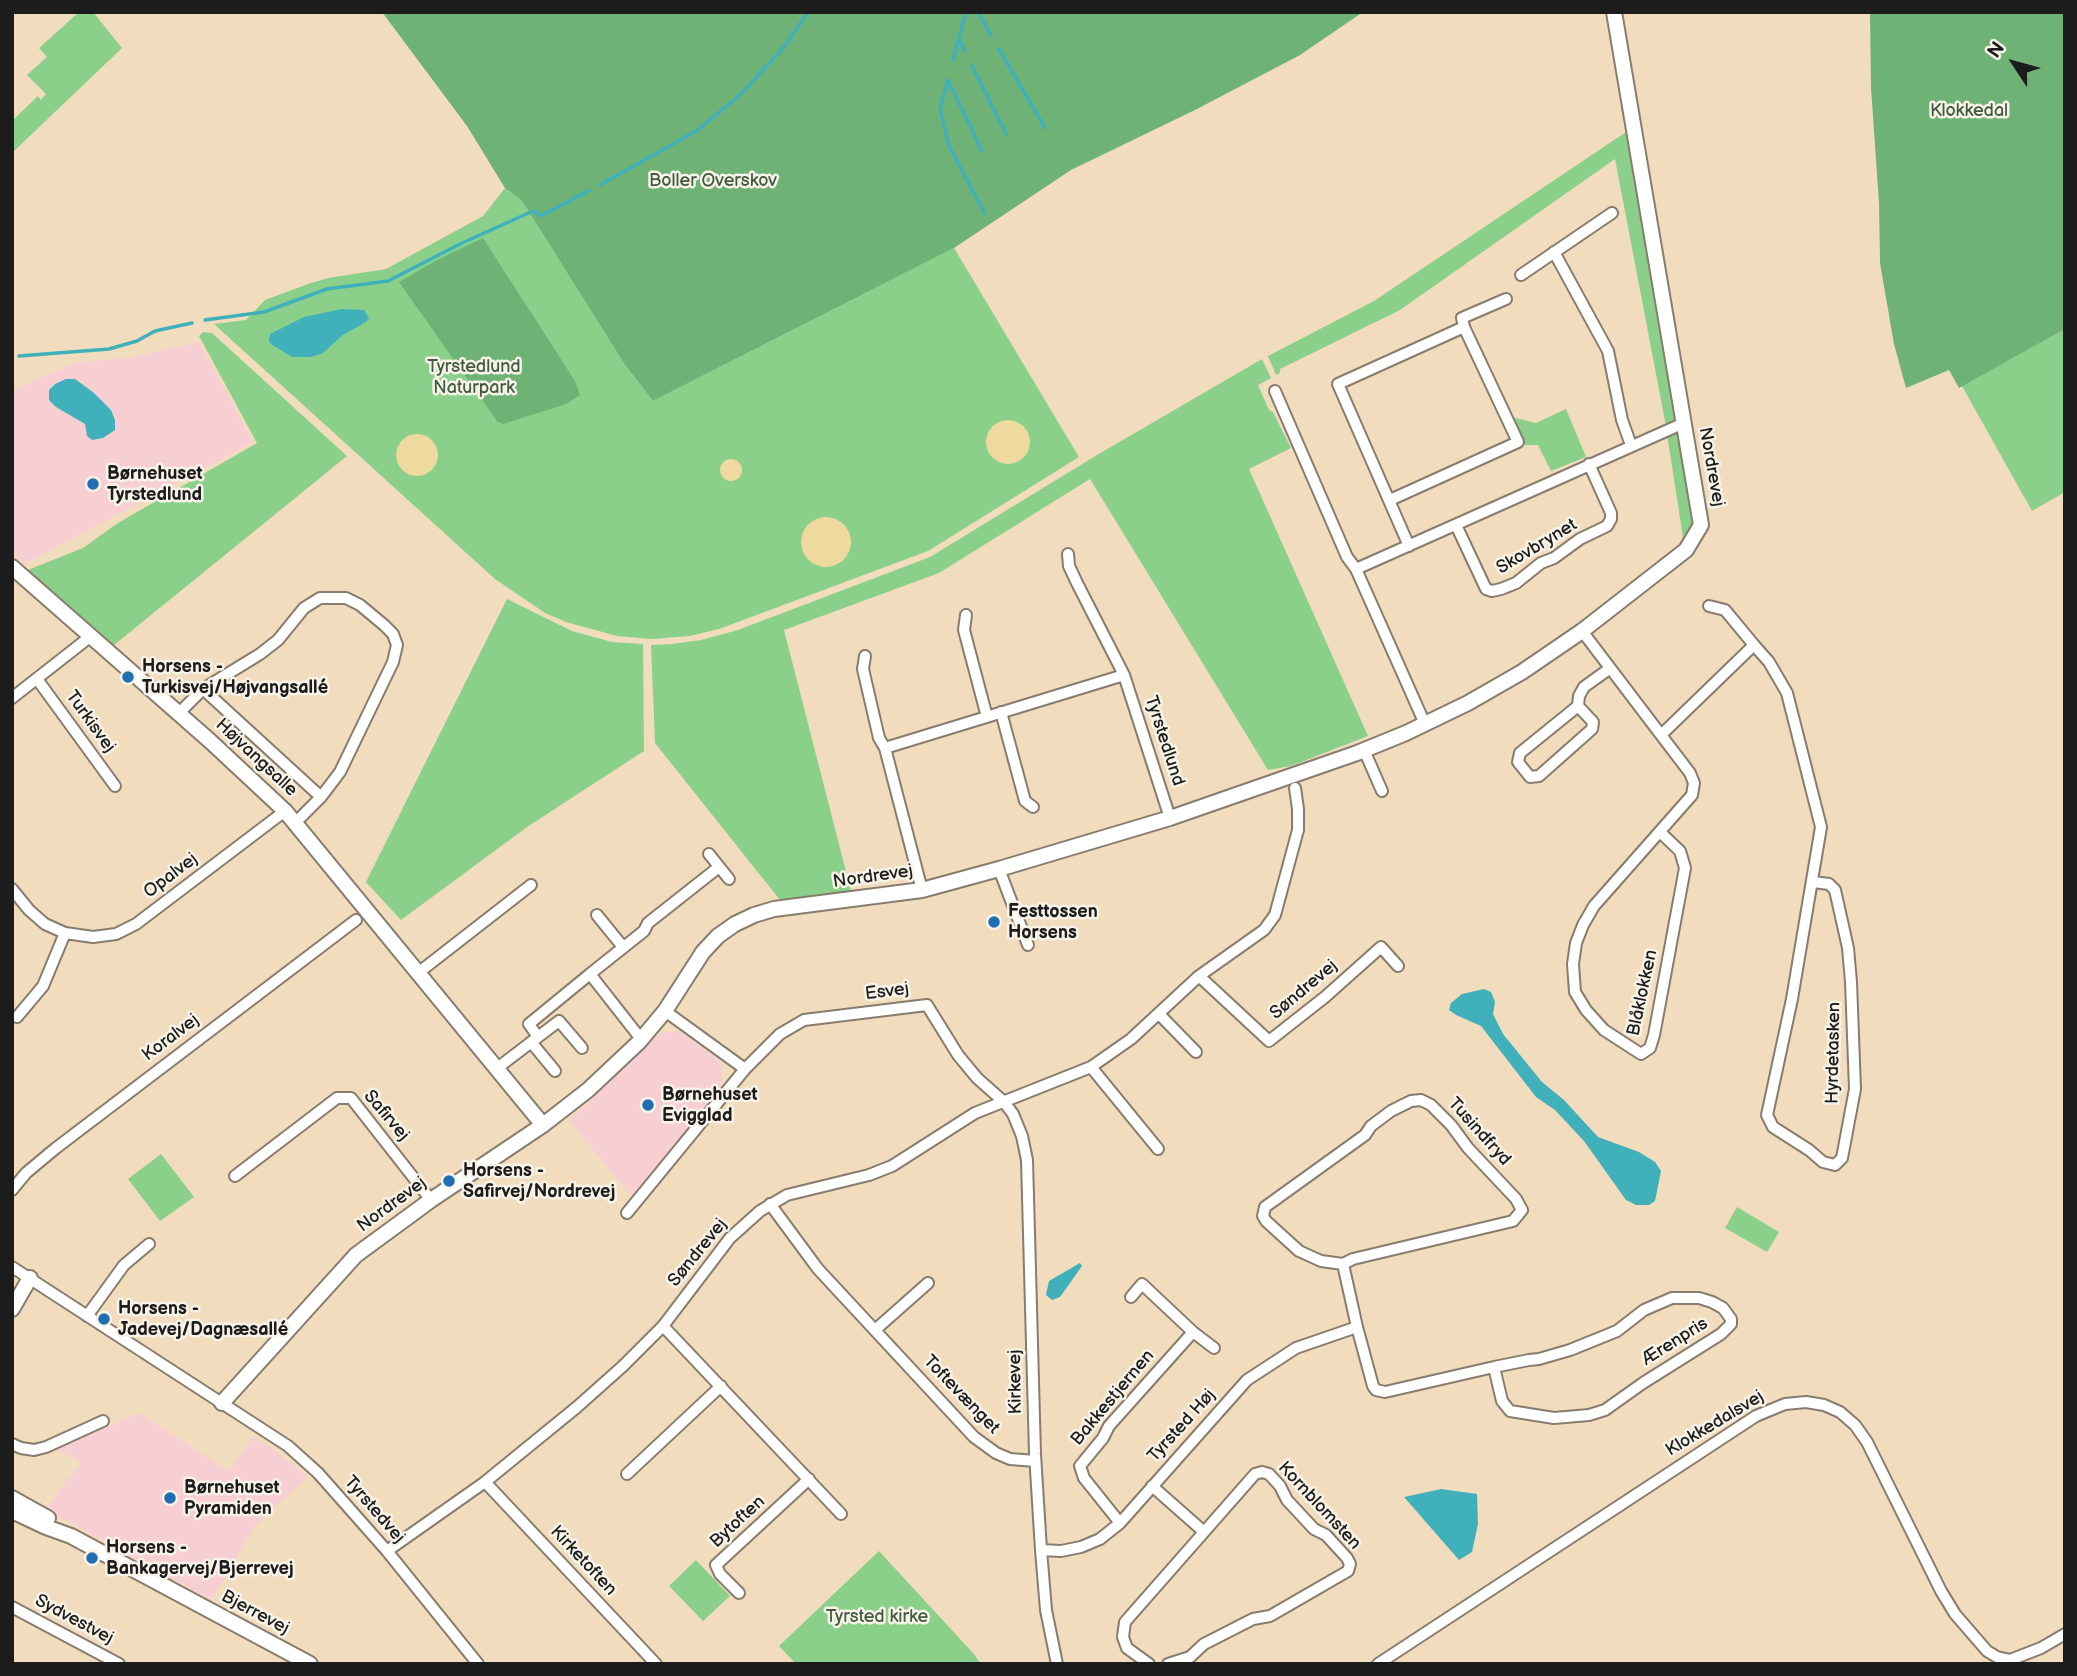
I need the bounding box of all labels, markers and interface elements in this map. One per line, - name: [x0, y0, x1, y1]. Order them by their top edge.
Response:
- north arrow: [1979, 28, 2049, 98]
- text: N: [1983, 38, 2010, 63]
- park label: Klokkedal: [1930, 100, 2008, 122]
- park label: Boller Overskov: [649, 170, 777, 192]
- park label: Tyrstedlund Naturpark: [427, 356, 521, 398]
- street label: Nordrevej: [1693, 426, 1729, 508]
- place label: Børnehuset Tyrstedlund: [107, 463, 203, 505]
- marker: Børnehuset Tyrstedlund: [85, 476, 101, 492]
- street label: Skovbrynet: [1493, 515, 1581, 579]
- place label: Horsens - Turkisvej/Højvangsallé: [142, 656, 328, 698]
- marker: Horsens - Turkisvej/Højvangsallé: [120, 669, 136, 685]
- street label: Turkisvej: [60, 687, 120, 757]
- street label: Tyrstedlund: [1139, 693, 1189, 789]
- street label: Højvangsalle: [211, 715, 301, 801]
- street label: Opalvej: [140, 849, 202, 903]
- street label: Nordrevej: [832, 861, 914, 893]
- place label: Festtossen Horsens: [1008, 901, 1098, 944]
- marker: Festtossen Horsens: [986, 914, 1002, 930]
- street label: Blåklokken: [1623, 948, 1663, 1038]
- street label: Søndrevej: [1266, 955, 1342, 1025]
- street label: Esvej: [864, 979, 910, 1005]
- street label: Hyrdetasken: [1822, 1002, 1846, 1104]
- street label: Koralvej: [138, 1010, 204, 1066]
- place label: Børnehuset Evigglad: [662, 1084, 758, 1126]
- street label: Safirvej: [359, 1086, 413, 1146]
- street label: Tusindfryd: [1443, 1094, 1515, 1170]
- marker: Børnehuset Evigglad: [640, 1097, 656, 1113]
- place label: Horsens - Safirvej/Nordrevej: [463, 1160, 615, 1202]
- street label: Nordrevej: [353, 1173, 431, 1237]
- marker: Horsens - Safirvej/Nordrevej: [441, 1173, 457, 1189]
- street label: Søndrevej: [664, 1214, 732, 1292]
- place label: Horsens - Jadevej/Dagnæsallé: [118, 1298, 288, 1340]
- marker: Horsens - Jadevej/Dagnæsallé: [96, 1311, 112, 1327]
- street label: Ærenpris: [1638, 1313, 1712, 1371]
- street label: Bakkestjernen: [1067, 1346, 1159, 1450]
- street label: Kirkevej: [1005, 1349, 1027, 1415]
- street label: Toftevænget: [918, 1351, 1004, 1439]
- street label: Tyrsted Høj: [1144, 1385, 1220, 1467]
- street label: Klokkedalsvej: [1662, 1386, 1768, 1462]
- street label: Kornblomsten: [1273, 1458, 1365, 1554]
- street label: Tyrstedvej: [339, 1472, 409, 1548]
- place label: Børnehuset Pyramiden: [184, 1477, 280, 1520]
- marker: Børnehuset Pyramiden: [162, 1490, 178, 1506]
- street label: Bytoften: [706, 1491, 770, 1553]
- street label: Kirketoften: [545, 1521, 621, 1601]
- place label: Horsens - Bankagervej/Bjerrevej: [106, 1537, 294, 1580]
- marker: Horsens - Bankagervej/Bjerrevej: [84, 1550, 100, 1566]
- street label: Bjerrevej: [217, 1586, 293, 1640]
- street label: Sydvestvej: [31, 1590, 117, 1650]
- park label: Tyrsted kirke: [826, 1606, 928, 1628]

